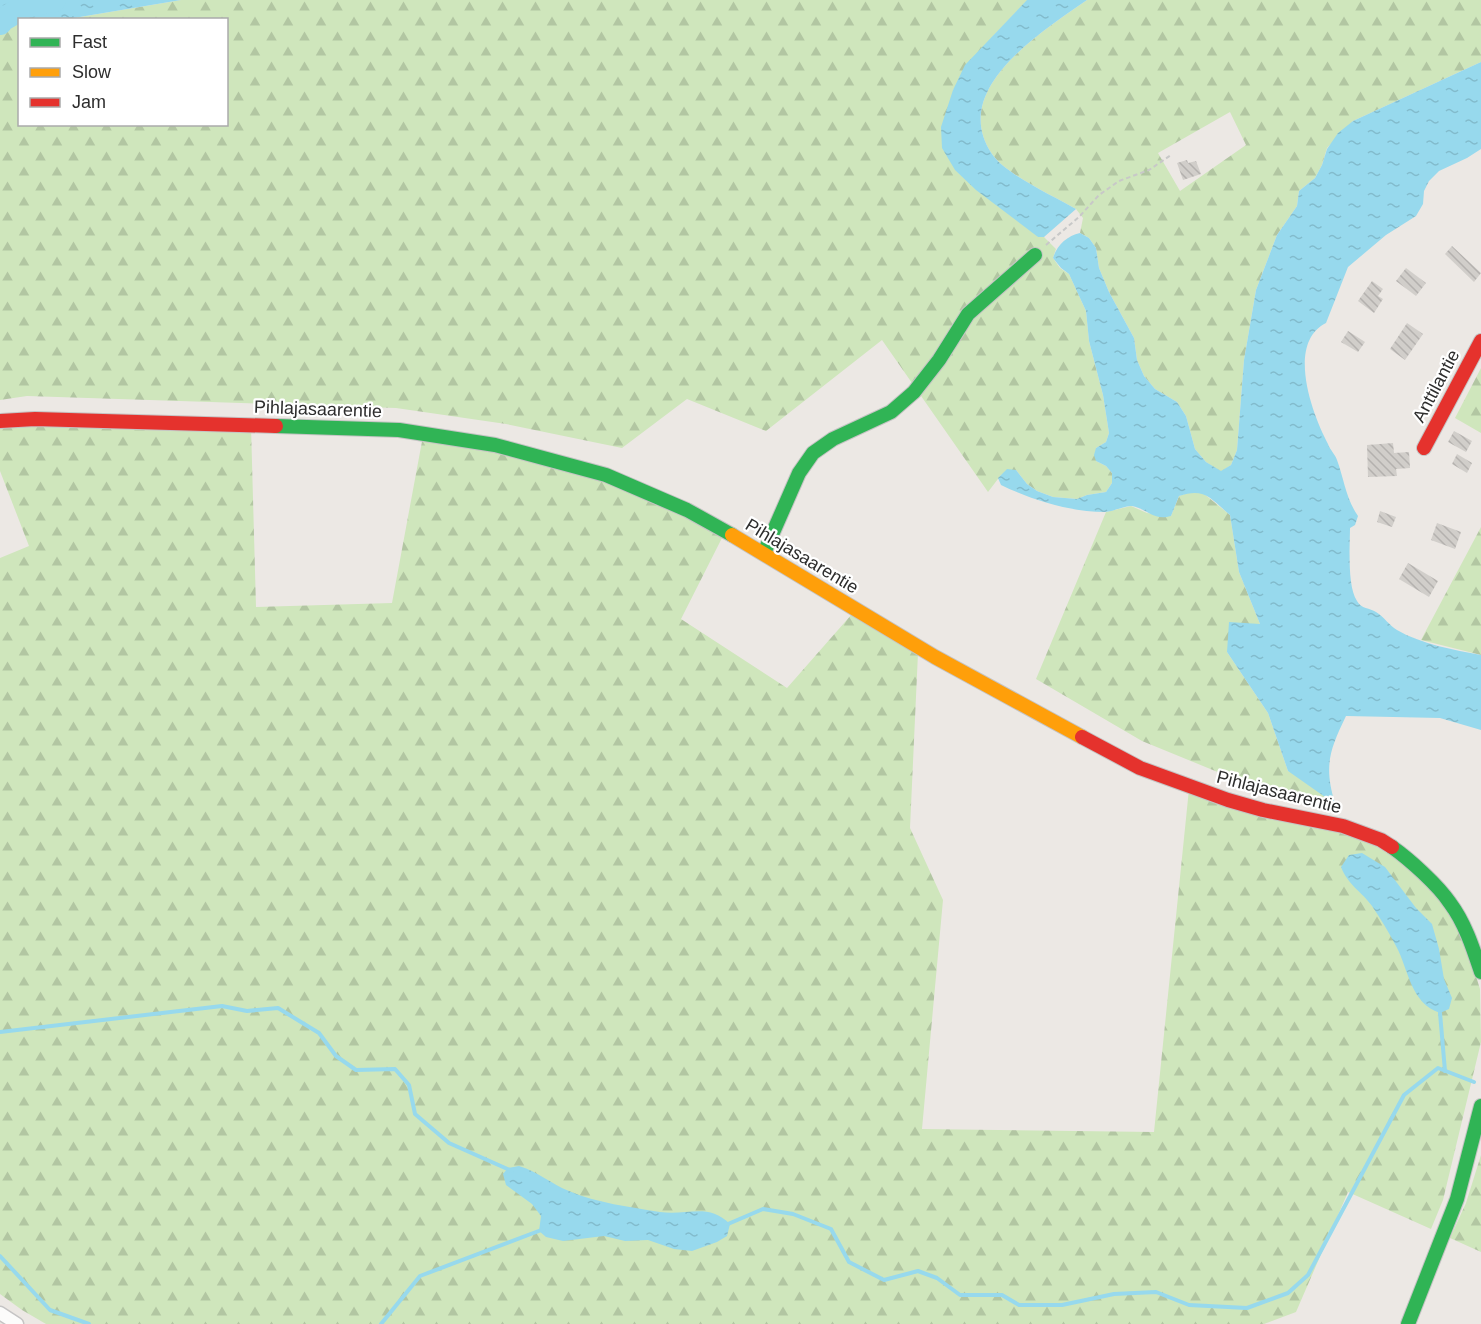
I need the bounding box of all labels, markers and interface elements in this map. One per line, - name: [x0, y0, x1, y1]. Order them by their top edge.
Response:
- legend: [18, 18, 228, 126]
- text: Fast: [72, 32, 107, 52]
- text: Slow: [72, 62, 112, 82]
- text: Jam: [72, 92, 106, 112]
- street label: Anttilantie: [1409, 346, 1463, 426]
- street label: Pihlajasaarentie: [254, 397, 382, 421]
- street label: Pihlajasaarentie: [742, 514, 862, 598]
- street label: Pihlajasaarentie: [1214, 767, 1344, 817]

